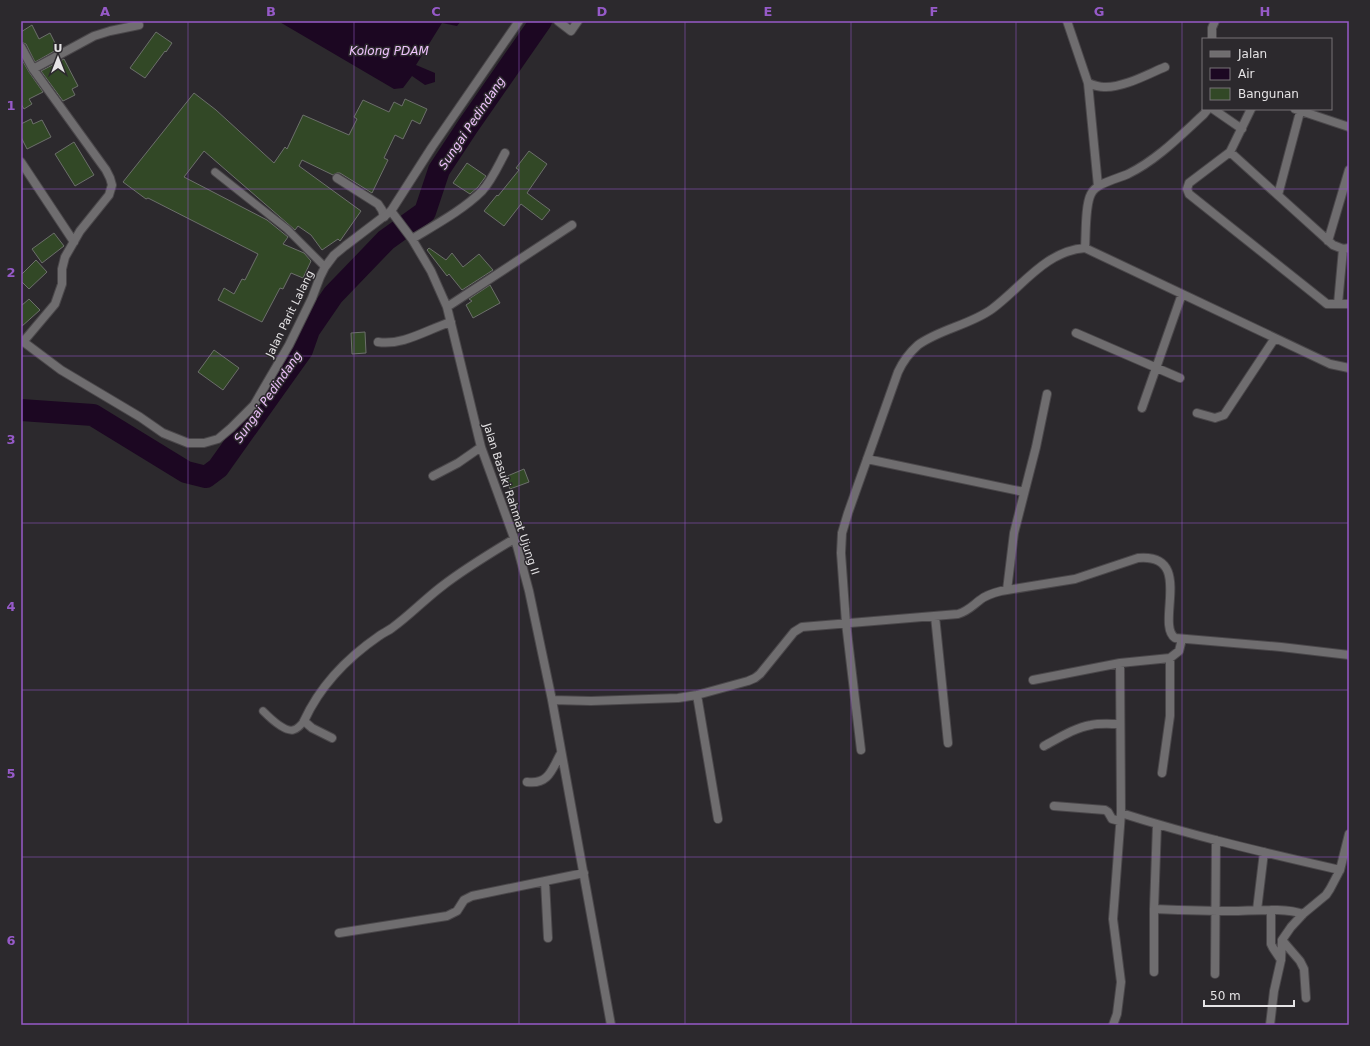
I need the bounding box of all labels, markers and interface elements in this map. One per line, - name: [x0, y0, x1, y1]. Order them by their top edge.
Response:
- text: A: [100, 4, 110, 19]
- text: B: [266, 4, 276, 19]
- text: C: [431, 4, 441, 19]
- text: D: [597, 4, 608, 19]
- text: E: [764, 4, 772, 19]
- text: F: [930, 4, 938, 19]
- text: G: [1094, 4, 1104, 19]
- text: H: [1260, 4, 1270, 19]
- north arrow: [38, 38, 78, 78]
- legend: [1202, 38, 1332, 110]
- text: U: [54, 42, 62, 55]
- water label: Kolong PDAM: [349, 44, 429, 58]
- text: Jalan: [1237, 47, 1267, 61]
- text: Air: [1238, 67, 1255, 81]
- water label: Sungai Pedindang: [436, 74, 508, 172]
- text: Bangunan: [1238, 87, 1299, 101]
- text: 1: [6, 98, 16, 113]
- text: 2: [6, 265, 16, 280]
- street label: Jalan Parit Lalang: [263, 268, 317, 361]
- water label: Sungai Pedindang: [231, 348, 305, 445]
- street label: Jalan Basuki Rahmat Ujung II: [480, 421, 542, 576]
- text: 3: [6, 432, 16, 447]
- text: 4: [6, 599, 16, 614]
- text: 5: [6, 766, 16, 781]
- text: 6: [6, 933, 16, 948]
- scale bar: [1204, 982, 1294, 1008]
- text: 50 m: [1210, 989, 1241, 1003]

